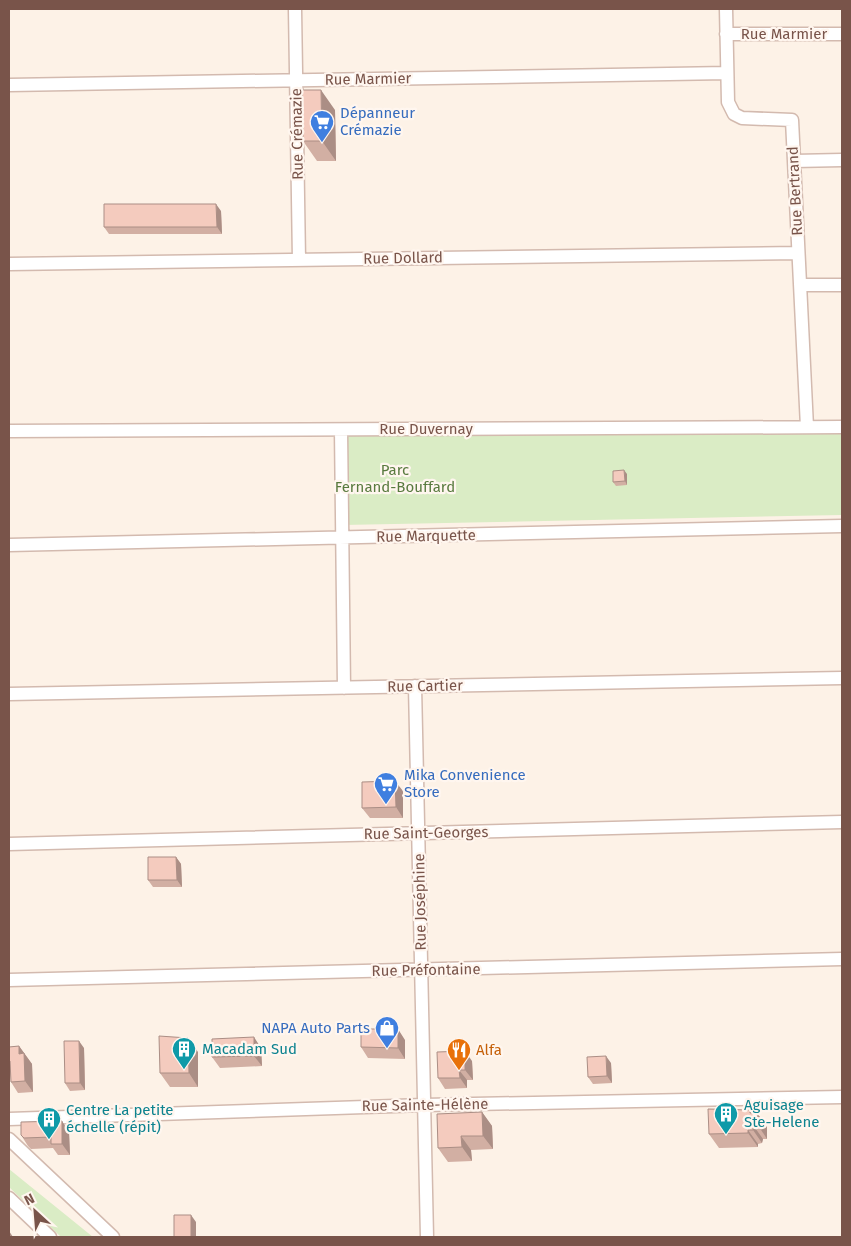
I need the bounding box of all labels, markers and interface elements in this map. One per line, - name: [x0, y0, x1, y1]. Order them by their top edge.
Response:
- street label: Rue Marmier: [741, 25, 828, 43]
- street label: Rue Marmier: [325, 69, 412, 89]
- street label: Rue Crémazie: [287, 88, 307, 180]
- place label: Dépanneur Crémazie: [340, 104, 415, 139]
- supermarket icon: Dépanneur Crémazie: [309, 109, 335, 143]
- street label: Rue Bertrand: [784, 146, 806, 236]
- street label: Rue Dollard: [363, 248, 443, 268]
- street label: Rue Duvernay: [379, 420, 473, 438]
- park label: Parc Fernand-Bouffard: [335, 461, 455, 496]
- street label: Rue Marquette: [376, 526, 476, 546]
- street label: Rue Cartier: [387, 676, 463, 696]
- place label: Mika Convenience Store: [404, 766, 526, 801]
- supermarket icon: Mika Convenience Store: [373, 771, 399, 805]
- street label: Rue Saint-Georges: [363, 823, 489, 843]
- street label: Rue Joséphine: [410, 853, 430, 951]
- street label: Rue Préfontaine: [371, 960, 481, 980]
- shop icon: NAPA Auto Parts: [374, 1015, 400, 1049]
- place label: NAPA Auto Parts: [261, 1019, 370, 1037]
- building icon: Macadam Sud: [171, 1036, 197, 1070]
- restaurant icon: Alfa: [446, 1037, 472, 1071]
- place label: Macadam Sud: [202, 1040, 297, 1058]
- place label: Alfa: [476, 1041, 502, 1059]
- street label: Rue Sainte-Hélène: [362, 1095, 488, 1115]
- place label: Aguisage Ste-Helene: [744, 1096, 819, 1131]
- place label: Centre La petite échelle (répit): [66, 1101, 174, 1136]
- building icon: Aguisage Ste-Helene: [713, 1101, 739, 1135]
- building icon: Centre La petite échelle (répit): [36, 1106, 62, 1140]
- north arrow: [10, 1186, 60, 1236]
- text: N: [22, 1190, 37, 1209]

